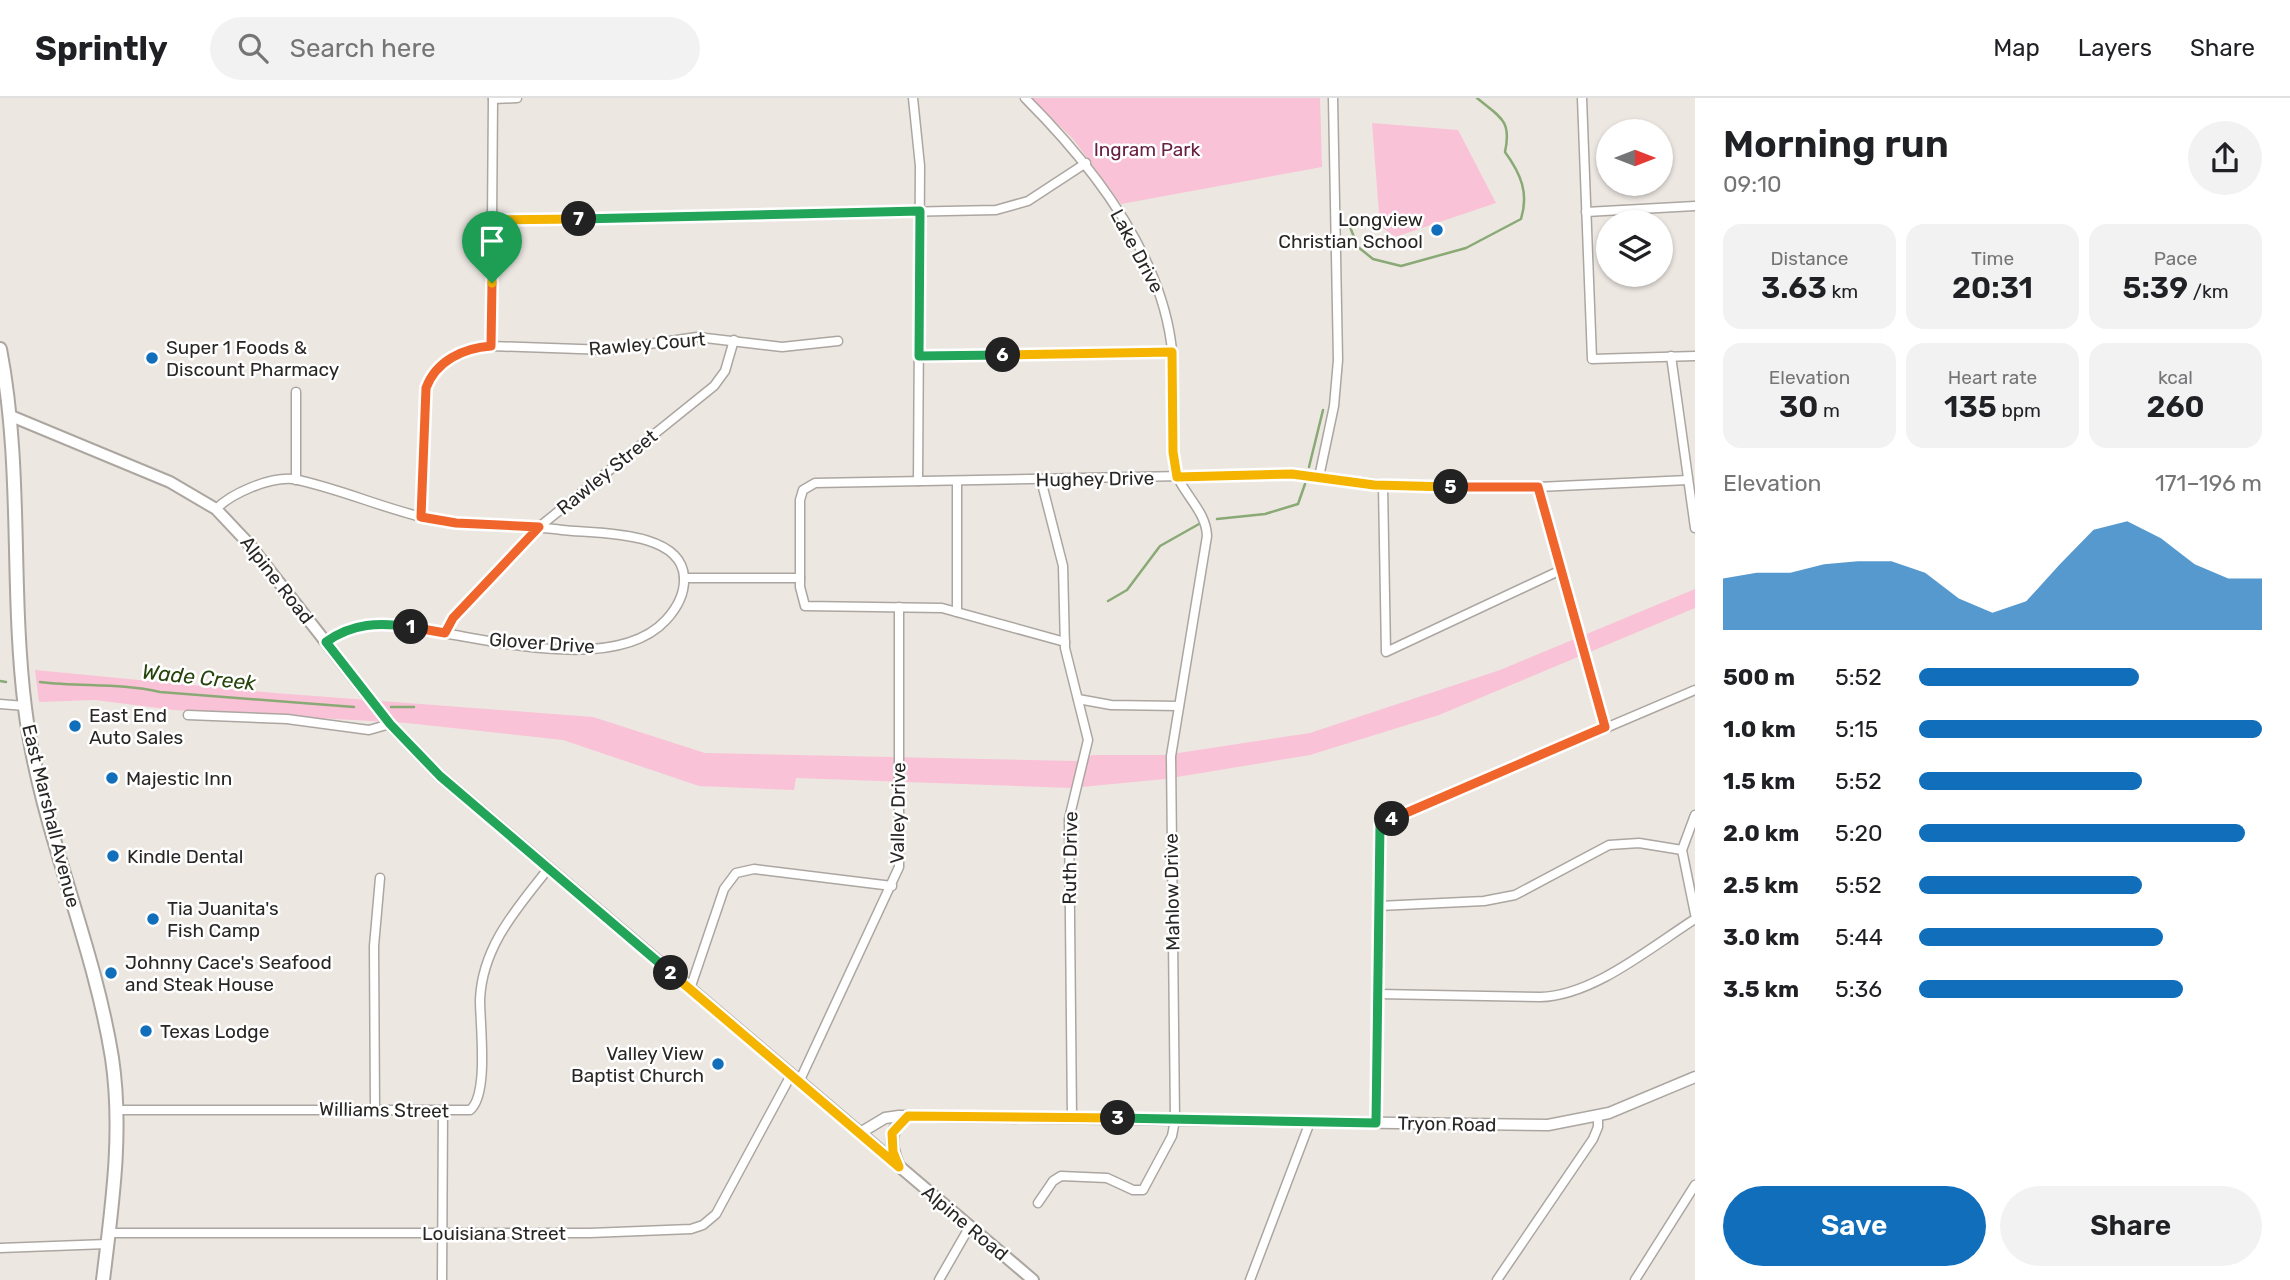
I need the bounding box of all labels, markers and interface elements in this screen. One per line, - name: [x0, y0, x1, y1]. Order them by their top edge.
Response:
- search box: [210, 17, 700, 80]
- text: Sprintly: [35, 29, 168, 68]
- icon: search: [234, 29, 272, 67]
- text: Search here: [290, 33, 436, 64]
- text: Map: [1993, 34, 2040, 62]
- text: Layers: [2078, 34, 2152, 62]
- text: Share: [2190, 34, 2255, 62]
- north arrow: [1596, 119, 1673, 196]
- map controls: [1596, 119, 1673, 287]
- text: Morning run: [1723, 121, 1949, 167]
- button: share: [2188, 121, 2262, 195]
- park label: Ingram Park: [1094, 138, 1201, 161]
- text: 09:10: [1723, 170, 1782, 198]
- pin: 7: [562, 202, 596, 236]
- street label: Lake Drive: [1105, 205, 1169, 297]
- text: 7: [573, 207, 584, 230]
- place label: Longview Christian School: [1278, 208, 1423, 253]
- button: layers: [1596, 210, 1673, 287]
- pin: [462, 211, 522, 283]
- icon: arrive: [473, 222, 511, 260]
- marker: Longview Christian School: [1429, 222, 1445, 238]
- text: Distance: [1771, 247, 1848, 270]
- text: Time: [1971, 247, 2014, 270]
- text: Pace: [2154, 247, 2197, 270]
- text: 3.63: [1761, 270, 1827, 306]
- text: 20:31: [1952, 270, 2033, 306]
- text: 5:39: [2122, 270, 2188, 306]
- text: km: [1827, 280, 1858, 303]
- text: /km: [2188, 280, 2229, 303]
- street label: Rawley Court: [588, 327, 707, 361]
- place label: Super 1 Foods & Discount Pharmacy: [166, 336, 339, 381]
- pin: 6: [986, 338, 1020, 372]
- text: 6: [996, 343, 1009, 366]
- marker: Super 1 Foods & Discount Pharmacy: [144, 350, 160, 366]
- text: Elevation: [1769, 366, 1850, 389]
- text: Heart rate: [1948, 366, 2037, 389]
- text: kcal: [2158, 366, 2193, 389]
- text: 30: [1779, 389, 1818, 425]
- text: 135: [1944, 389, 1997, 425]
- text: 260: [2146, 389, 2205, 425]
- text: m: [1818, 399, 1840, 422]
- text: bpm: [1997, 399, 2041, 422]
- street label: Rawley Street: [552, 424, 662, 520]
- street label: Hughey Drive: [1036, 466, 1154, 492]
- text: Elevation: [1723, 469, 1822, 497]
- text: 171–196 m: [2155, 469, 2262, 497]
- pin: 5: [1434, 470, 1468, 504]
- text: 5: [1444, 475, 1457, 498]
- street label: Alpine Road: [236, 532, 318, 628]
- pin: 1: [394, 610, 428, 644]
- text: 1: [406, 615, 415, 638]
- street label: Glover Drive: [488, 628, 596, 658]
- water label: Wade Creek: [141, 659, 258, 696]
- text: 500 m: [1723, 663, 1795, 691]
- text: 5:52: [1835, 663, 1882, 691]
- place label: East End Auto Sales: [89, 704, 183, 749]
- text: 1.0 km: [1723, 715, 1796, 743]
- text: 5:15: [1835, 715, 1878, 743]
- marker: East End Auto Sales: [67, 718, 83, 734]
- street label: East Marshall Avenue: [17, 722, 85, 910]
- street label: Valley Drive: [886, 762, 910, 864]
- place label: Majestic Inn: [126, 767, 232, 790]
- text: 1.5 km: [1723, 767, 1795, 795]
- text: 5:52: [1835, 767, 1882, 795]
- marker: Majestic Inn: [104, 770, 120, 786]
- pin: 4: [1374, 802, 1410, 836]
- text: 4: [1385, 807, 1398, 830]
- street label: Ruth Drive: [1058, 811, 1082, 905]
- text: 2.0 km: [1723, 819, 1799, 847]
- text: 5:20: [1835, 819, 1883, 847]
- street label: Mahlow Drive: [1159, 833, 1185, 951]
- place label: Kindle Dental: [127, 845, 243, 868]
- marker: Kindle Dental: [105, 848, 121, 864]
- text: 2.5 km: [1723, 871, 1799, 899]
- text: 5:52: [1835, 871, 1882, 899]
- place label: Tia Juanita's Fish Camp: [167, 897, 279, 942]
- marker: Tia Juanita's Fish Camp: [145, 911, 161, 927]
- text: 3.0 km: [1723, 923, 1800, 951]
- text: 5:44: [1835, 923, 1883, 951]
- place label: Johnny Cace's Seafood and Steak House: [125, 951, 332, 996]
- pin: 2: [654, 956, 688, 990]
- text: 2: [664, 961, 677, 984]
- marker: Johnny Cace's Seafood and Steak House: [103, 965, 119, 981]
- text: 3.5 km: [1723, 975, 1799, 1003]
- text: 5:36: [1835, 975, 1882, 1003]
- place label: Texas Lodge: [160, 1020, 269, 1043]
- marker: Texas Lodge: [138, 1023, 154, 1039]
- place label: Valley View Baptist Church: [571, 1042, 704, 1087]
- marker: Valley View Baptist Church: [710, 1056, 726, 1072]
- street label: Williams Street: [319, 1097, 450, 1123]
- pin: 3: [1100, 1100, 1136, 1136]
- text: 3: [1111, 1106, 1124, 1129]
- street label: Tryon Road: [1397, 1112, 1497, 1136]
- street label: Alpine Road: [917, 1180, 1013, 1266]
- button: Save: [1723, 1186, 1986, 1266]
- button: Share: [2000, 1186, 2262, 1266]
- street label: Louisiana Street: [422, 1222, 566, 1245]

